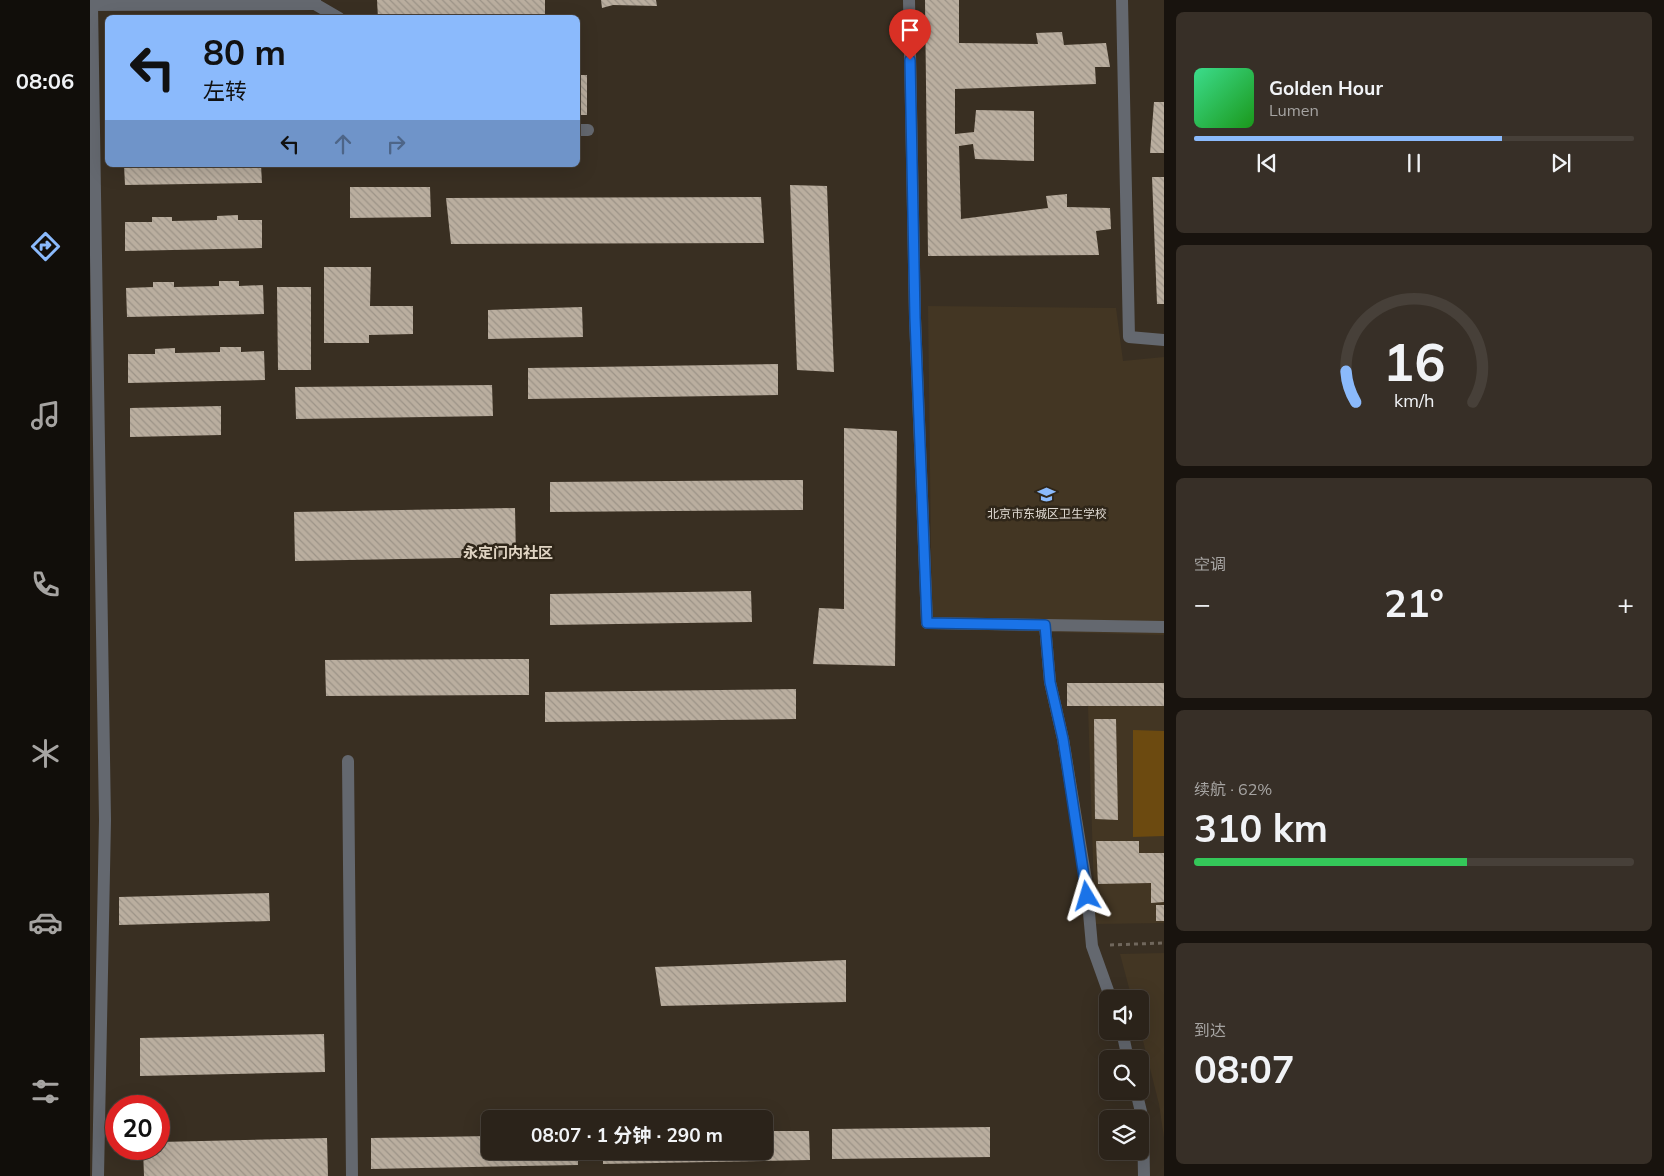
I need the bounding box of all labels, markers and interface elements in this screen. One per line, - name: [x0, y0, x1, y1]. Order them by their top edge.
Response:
- pin: [889, 9, 931, 60]
- icon: arrive: [896, 16, 924, 44]
- text: 80 m: [203, 30, 286, 74]
- icon: left: [120, 35, 185, 100]
- text: 08:06: [16, 67, 74, 95]
- text: Golden Hour: [1269, 76, 1383, 100]
- text: 左转: [203, 77, 247, 105]
- text: Lumen: [1269, 100, 1319, 120]
- icon: left: [276, 130, 304, 158]
- icon: ahead: [329, 130, 357, 158]
- icon: right: [382, 130, 410, 158]
- icon: previous: [1253, 149, 1281, 177]
- icon: pause: [1400, 149, 1428, 177]
- icon: next: [1547, 149, 1575, 177]
- icon: directions: [28, 229, 63, 264]
- text: 16: [1383, 329, 1445, 394]
- text: km/h: [1394, 389, 1434, 411]
- icon: music: [28, 398, 63, 433]
- school or university icon: 北京市东城区卫生学校: [1037, 485, 1057, 505]
- place label: 北京市东城区卫生学校: [987, 506, 1107, 521]
- district label: 永定门内社区: [463, 543, 553, 562]
- text: 空调: [1194, 554, 1226, 574]
- icon: phone: [28, 567, 63, 602]
- text: 21°: [1384, 579, 1444, 627]
- text: −: [1194, 586, 1211, 621]
- text: +: [1617, 586, 1634, 621]
- icon: climate: [28, 736, 63, 771]
- text: 续航 · 62%: [1194, 779, 1272, 799]
- text: 310 km: [1194, 804, 1328, 852]
- position arrow: [1060, 869, 1112, 921]
- icon: car: [28, 905, 63, 940]
- map controls: [1099, 990, 1149, 1160]
- button: sound: [1099, 990, 1149, 1040]
- text: 到达: [1194, 1020, 1226, 1040]
- text: 08:07: [1194, 1045, 1295, 1093]
- button: search: [1099, 1050, 1149, 1100]
- icon: filters: [28, 1074, 63, 1109]
- speed limit sign: 20: [105, 1095, 170, 1160]
- button: layers: [1099, 1110, 1149, 1160]
- text: 08:07 · 1 分钟 · 290 m: [531, 1123, 723, 1147]

